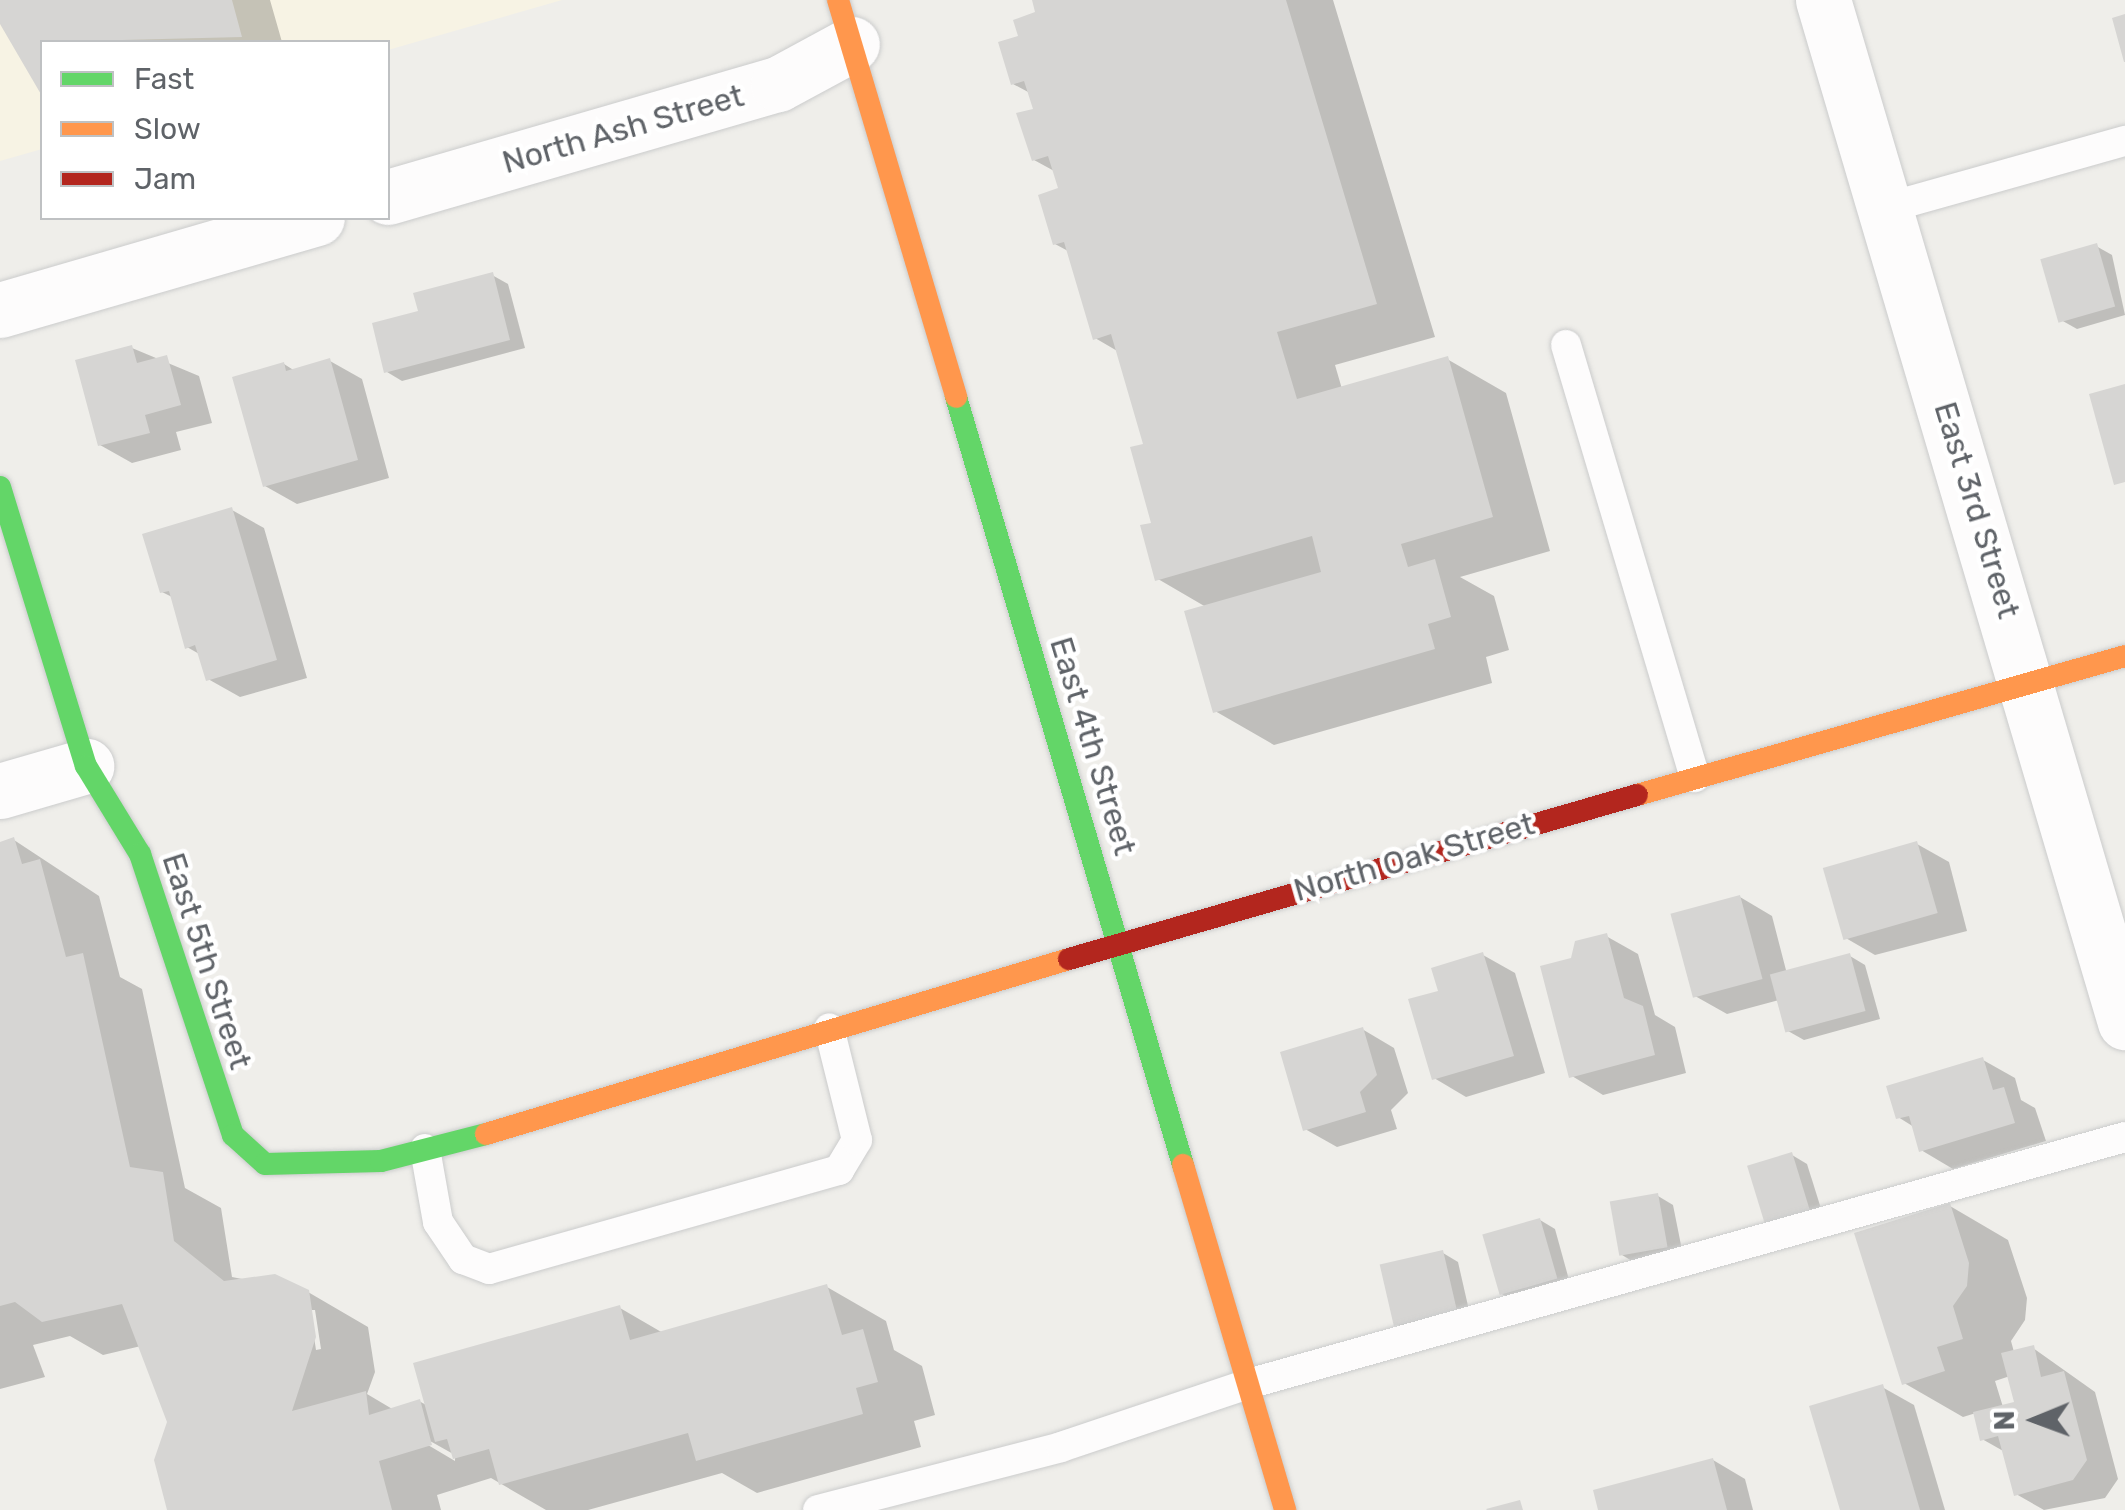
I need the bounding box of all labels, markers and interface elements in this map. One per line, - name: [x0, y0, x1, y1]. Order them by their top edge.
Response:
- legend: [40, 40, 390, 220]
- text: Fast: [134, 61, 194, 97]
- street label: North Ash Street: [497, 76, 749, 182]
- text: Slow: [134, 111, 201, 147]
- text: Jam: [134, 161, 196, 197]
- street label: East 3rd Street: [1926, 397, 2028, 623]
- street label: East 4th Street: [1042, 632, 1144, 860]
- street label: North Oak Street: [1289, 804, 1539, 910]
- street label: East 5th Street: [154, 848, 260, 1074]
- north arrow: [1985, 1370, 2085, 1470]
- text: N: [1988, 1410, 2021, 1431]

